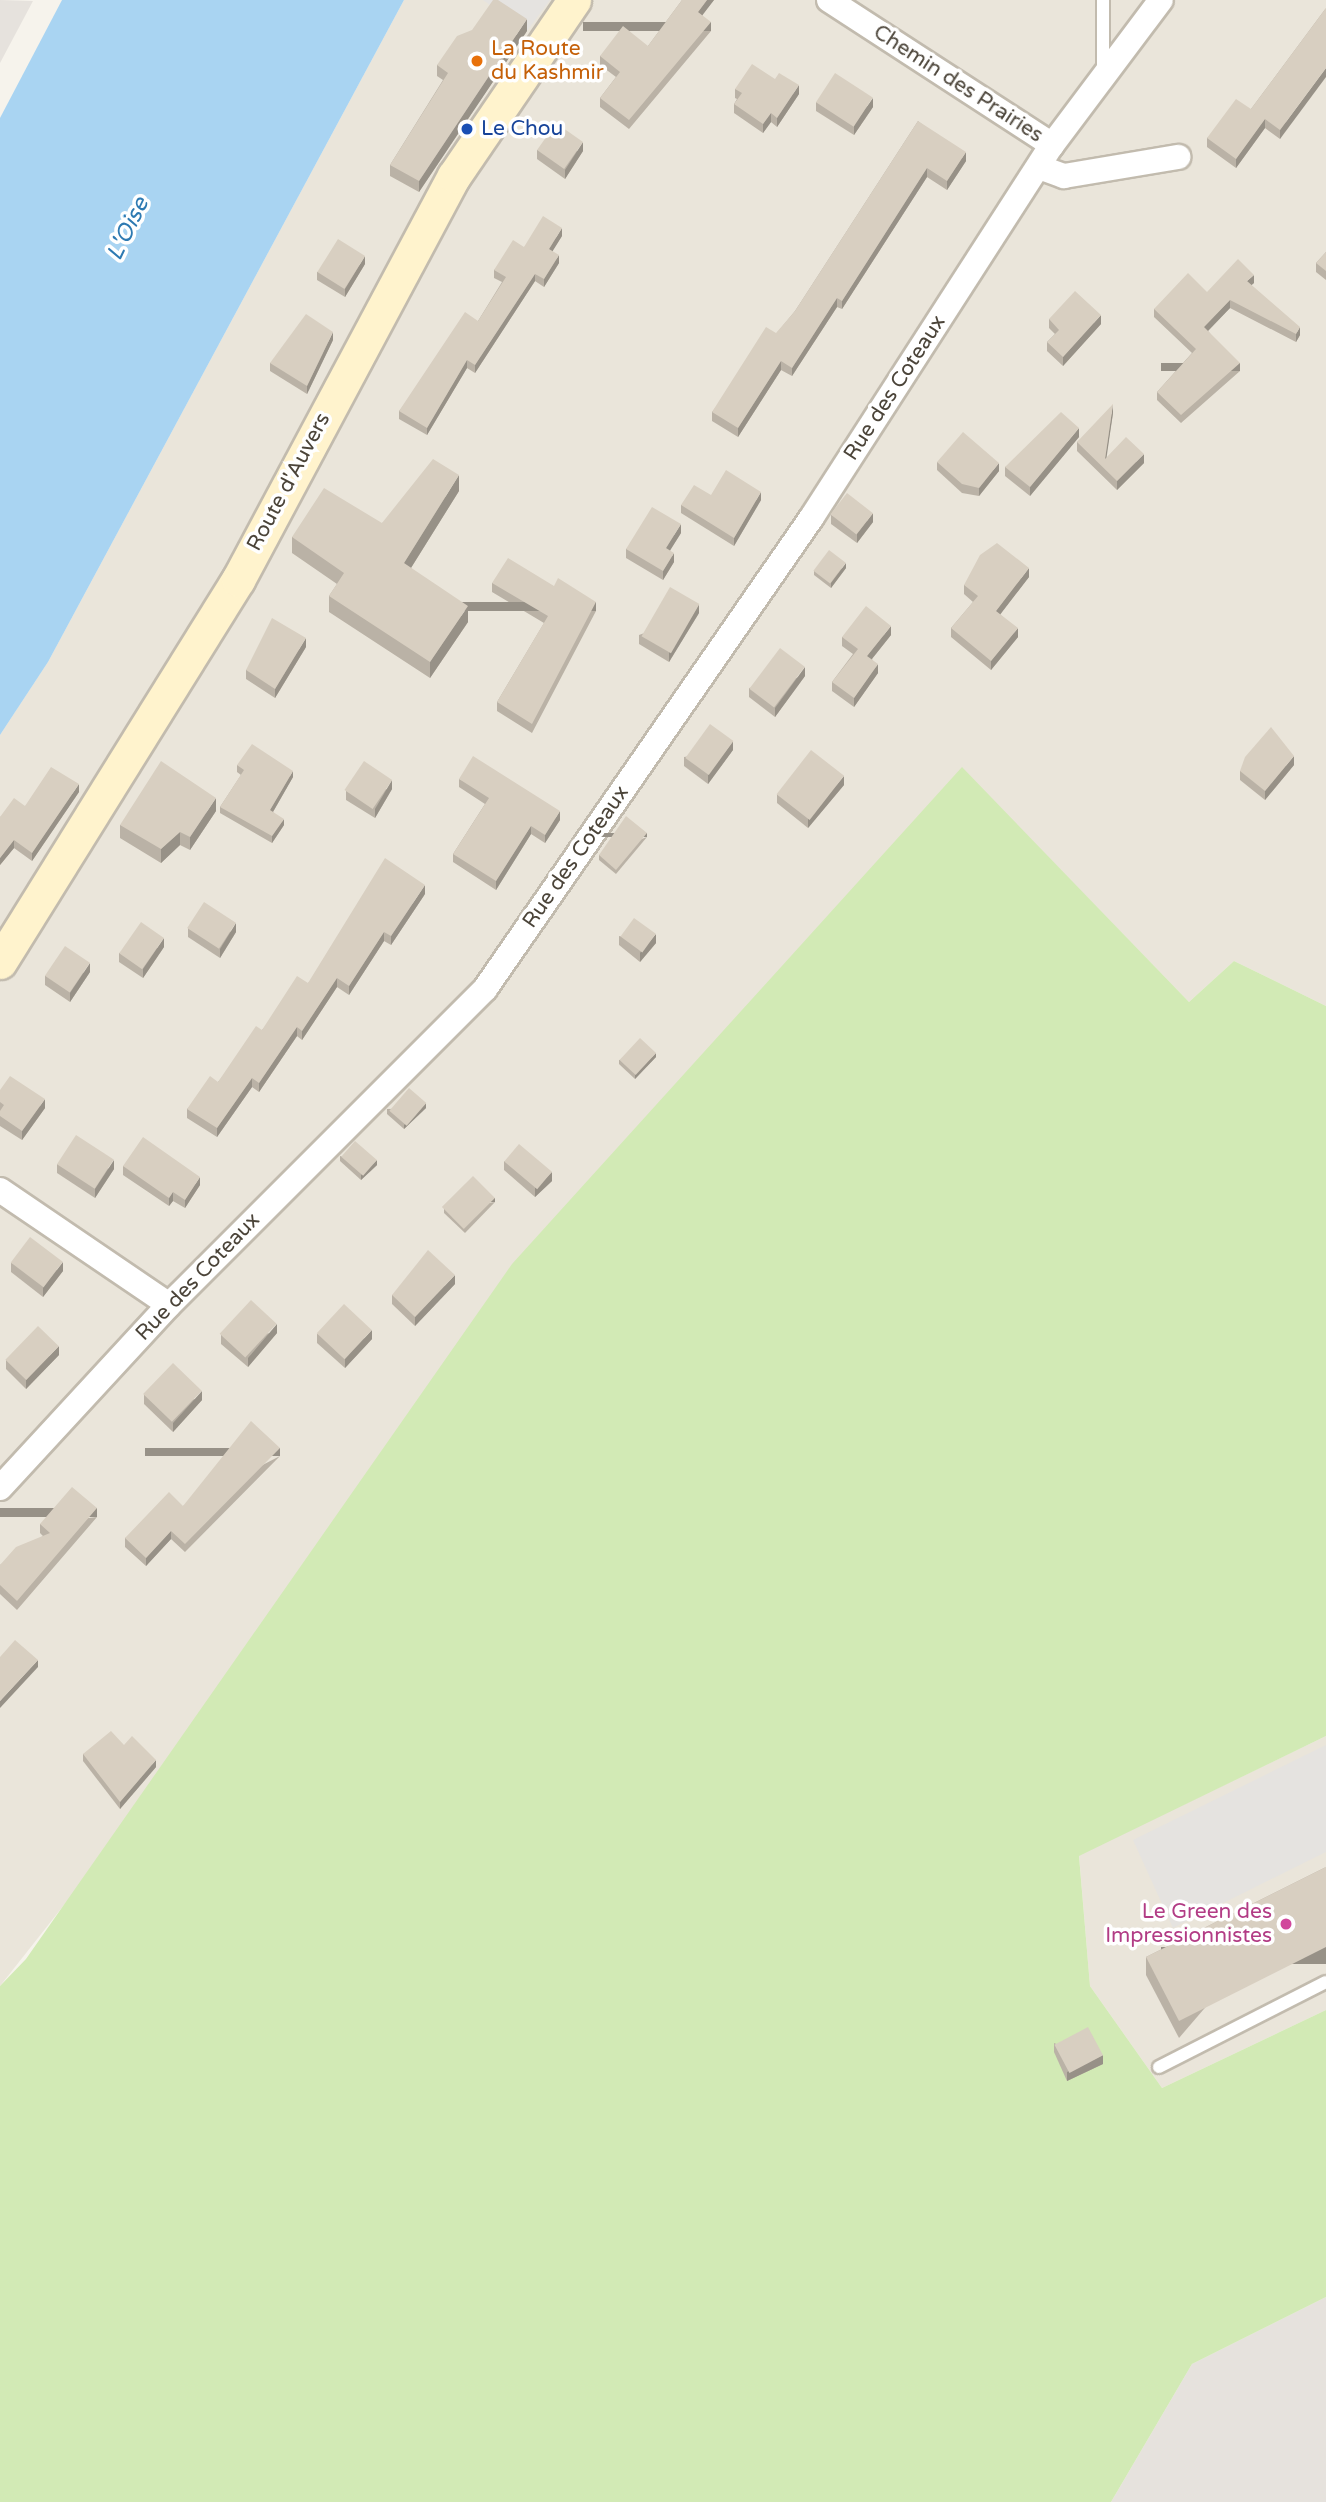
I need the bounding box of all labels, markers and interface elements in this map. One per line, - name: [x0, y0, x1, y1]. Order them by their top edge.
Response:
- street label: Chemin des Prairies: [869, 20, 1047, 148]
- place label: La Route du Kashmir: [491, 36, 604, 86]
- marker: La Route du Kashmir: [469, 53, 485, 69]
- place label: Le Chou: [481, 116, 563, 142]
- marker: Le Chou: [459, 121, 475, 137]
- water label: L'Oise: [101, 193, 155, 265]
- street label: Rue des Coteaux: [839, 311, 951, 465]
- street label: Route d'Auvers: [242, 409, 336, 555]
- street label: Rue des Coteaux: [517, 781, 635, 933]
- street label: Rue des Coteaux: [131, 1208, 265, 1346]
- place label: Le Green des Impressionnistes: [1105, 1899, 1272, 1949]
- marker: Le Green des Impressionnistes: [1278, 1916, 1294, 1932]

